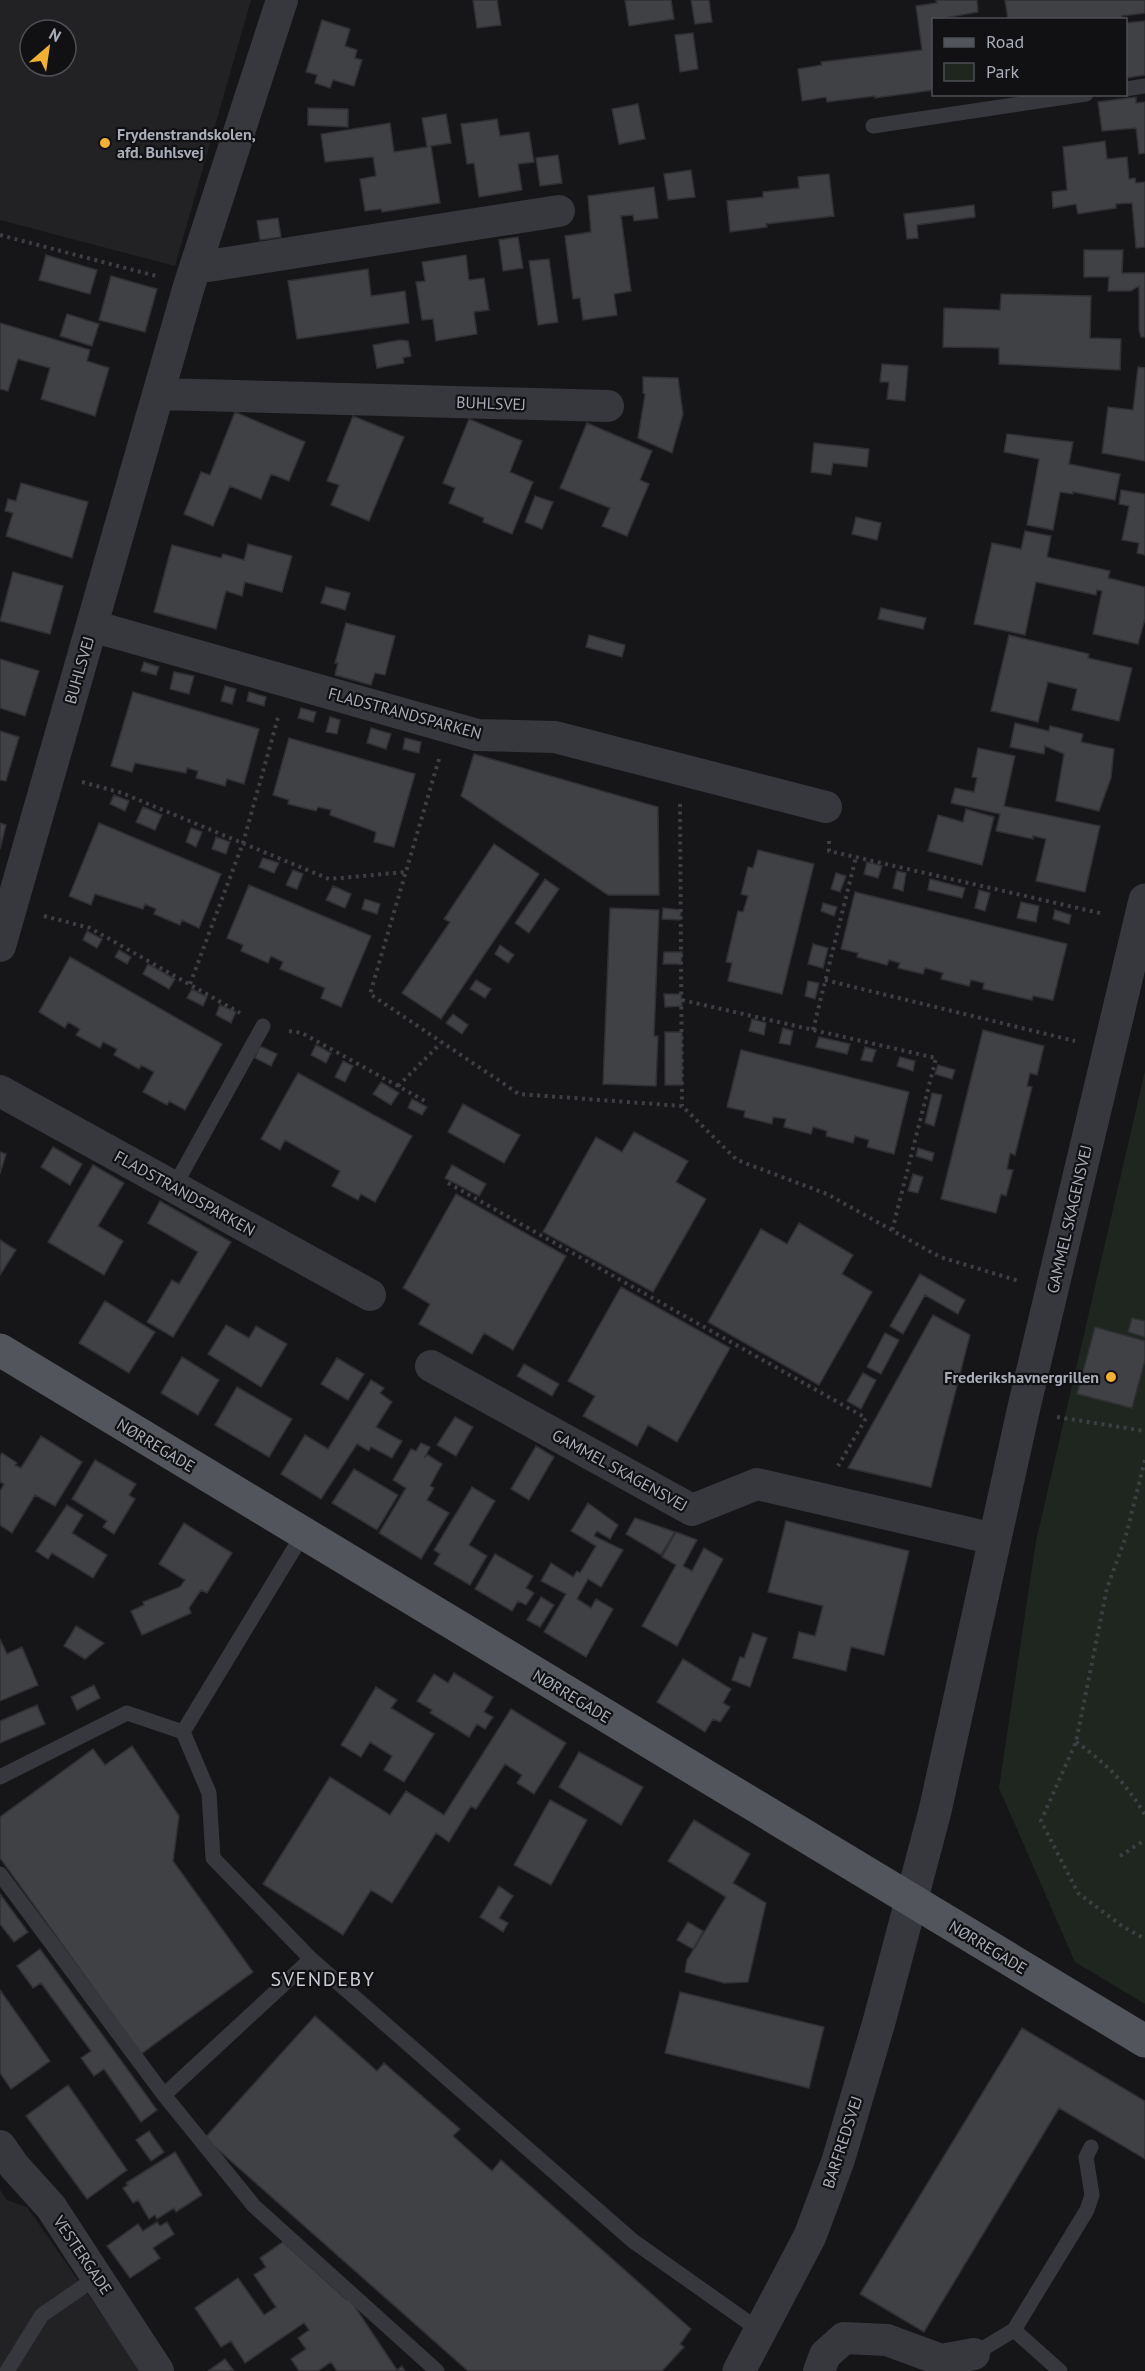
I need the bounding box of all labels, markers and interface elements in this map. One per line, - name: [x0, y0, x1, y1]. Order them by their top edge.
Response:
- north arrow: [18, 18, 78, 78]
- legend: [932, 18, 1127, 96]
- text: N: [46, 24, 65, 46]
- text: Road: [986, 30, 1024, 53]
- text: Park: [986, 60, 1019, 83]
- place label: Frydenstrandskolen, afd. Buhlsvej: [117, 124, 256, 162]
- marker: Frydenstrandskolen, afd. Buhlsvej: [98, 136, 112, 150]
- street label: BUHLSVEJ: [456, 392, 526, 414]
- street label: BUHLSVEJ: [60, 634, 98, 706]
- street label: FLADSTRANDSPARKEN: [326, 683, 484, 743]
- street label: GAMMEL SKAGENSVEJ: [1042, 1143, 1096, 1295]
- street label: FLADSTRANDSPARKEN: [111, 1146, 259, 1240]
- place label: Frederikshavnergrillen: [944, 1367, 1099, 1387]
- marker: Frederikshavnergrillen: [1104, 1370, 1118, 1384]
- street label: NØRREGADE: [113, 1414, 199, 1476]
- street label: GAMMEL SKAGENSVEJ: [549, 1425, 691, 1515]
- street label: NØRREGADE: [529, 1665, 615, 1727]
- street label: NØRREGADE: [945, 1916, 1031, 1978]
- district label: SVENDEBY: [271, 1966, 375, 1992]
- street label: BARFREDSVEJ: [818, 2093, 866, 2191]
- street label: VESTERGADE: [49, 2211, 117, 2298]

